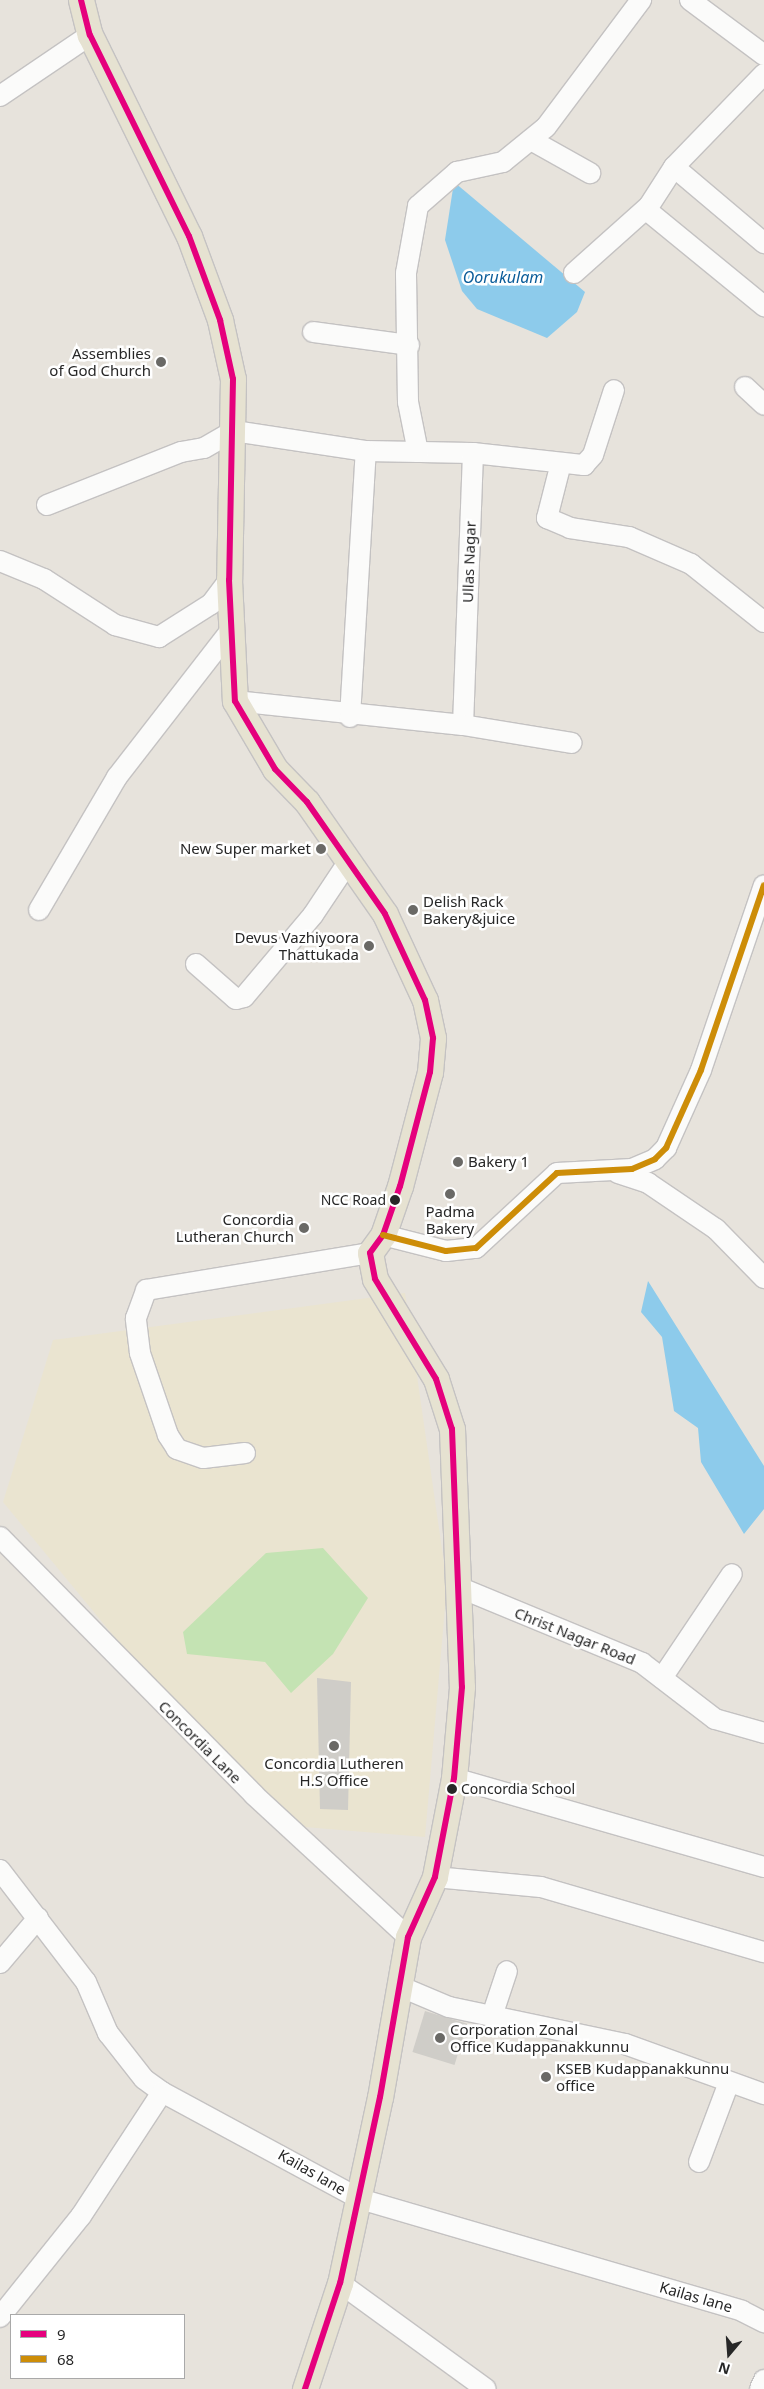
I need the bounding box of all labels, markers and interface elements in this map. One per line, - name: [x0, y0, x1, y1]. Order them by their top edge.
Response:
- water label: Oorukulam: [463, 267, 543, 287]
- place label: Assemblies of God Church: [49, 344, 151, 379]
- marker: Assemblies of God Church: [155, 356, 167, 368]
- street label: Ullas Nagar: [459, 521, 479, 603]
- place label: New Super market: [180, 840, 311, 858]
- marker: New Super market: [315, 843, 327, 855]
- place label: Delish Rack Bakery&juice: [423, 892, 515, 927]
- marker: Delish Rack Bakery&juice: [407, 904, 419, 916]
- place label: Devus Vazhiyoora Thattukada: [235, 928, 359, 963]
- marker: Devus Vazhiyoora Thattukada: [363, 940, 375, 952]
- place label: Bakery 1: [468, 1153, 529, 1171]
- marker: Bakery 1: [452, 1156, 464, 1168]
- marker: Padma Bakery: [444, 1188, 456, 1200]
- place label: NCC Road: [321, 1192, 386, 1208]
- marker: NCC Road: [390, 1195, 400, 1205]
- place label: Padma Bakery: [425, 1202, 475, 1237]
- place label: Concordia Lutheran Church: [176, 1210, 294, 1245]
- marker: Concordia Lutheran Church: [298, 1222, 310, 1234]
- street label: Christ Nagar Road: [512, 1604, 638, 1668]
- street label: Concordia Lane: [155, 1697, 245, 1787]
- marker: Concordia Lutheren H.S Office: [328, 1740, 340, 1752]
- place label: Concordia Lutheren H.S Office: [264, 1754, 404, 1789]
- place label: Concordia School: [461, 1781, 575, 1797]
- marker: Concordia School: [447, 1784, 457, 1794]
- place label: Corporation Zonal Office Kudappanakkunnu: [450, 2020, 629, 2055]
- marker: Corporation Zonal Office Kudappanakkunnu: [434, 2032, 446, 2044]
- place label: KSEB Kudappanakkunnu office: [556, 2059, 729, 2094]
- marker: KSEB Kudappanakkunnu office: [540, 2071, 552, 2083]
- street label: Kailas lane: [275, 2145, 349, 2199]
- street label: Kailas lane: [657, 2278, 735, 2316]
- legend: [10, 2314, 185, 2379]
- text: 9: [57, 2324, 66, 2344]
- north arrow: [704, 2329, 754, 2379]
- text: 68: [57, 2349, 74, 2369]
- text: N: [716, 2358, 733, 2380]

